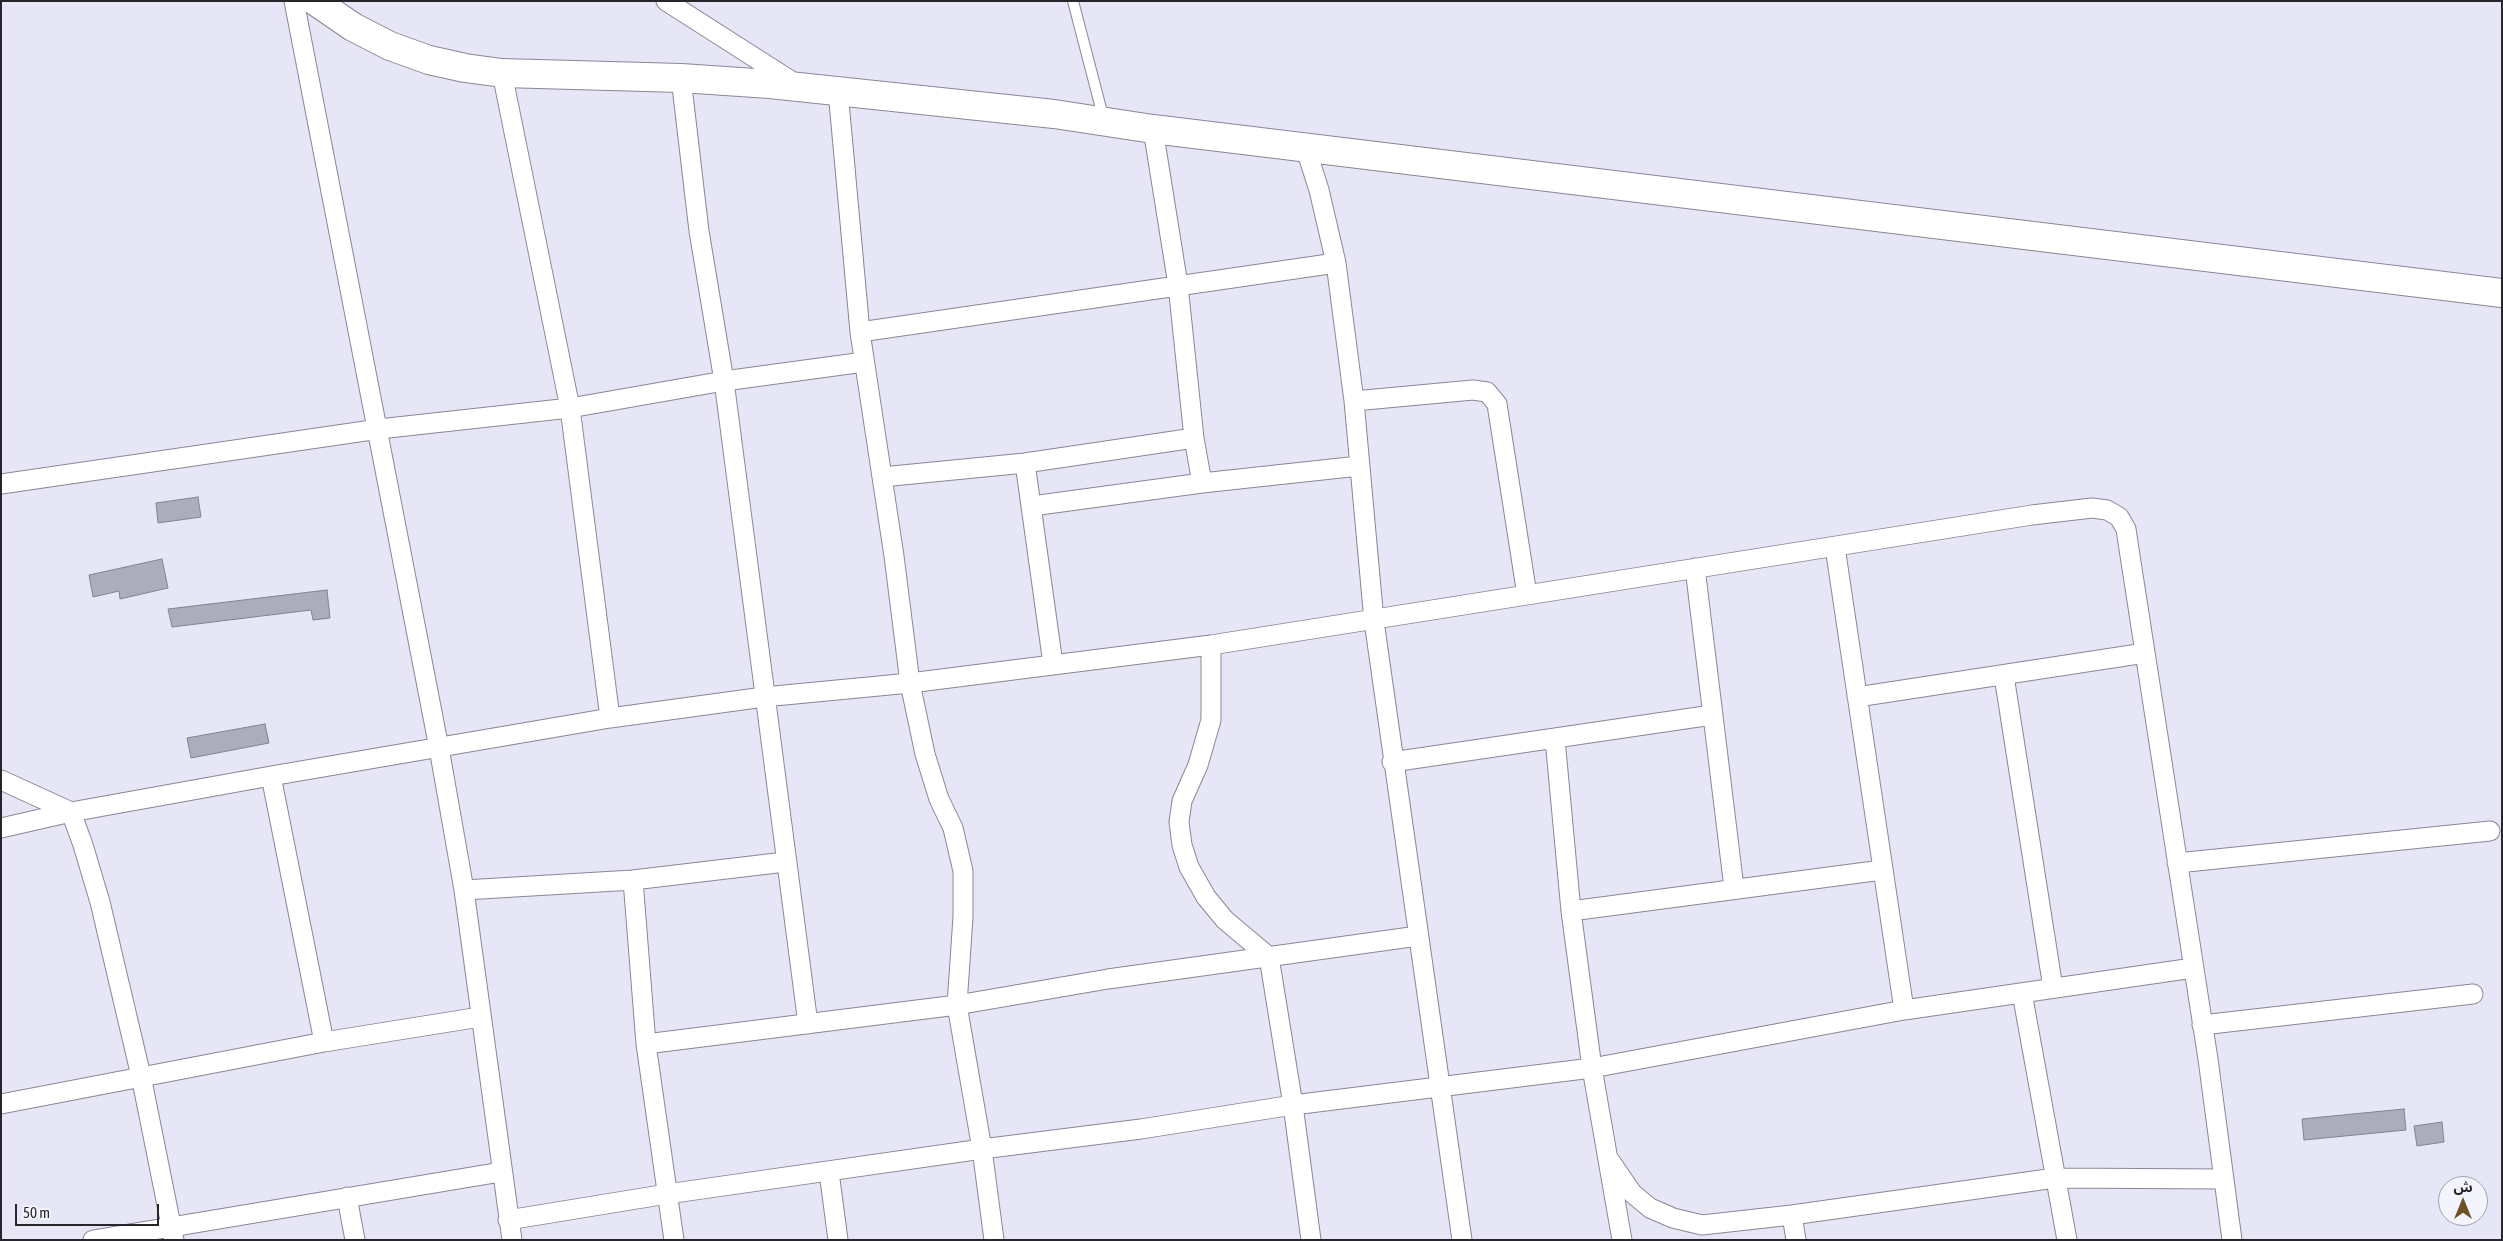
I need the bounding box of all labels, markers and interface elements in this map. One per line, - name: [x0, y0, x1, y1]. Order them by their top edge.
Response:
- north arrow: [2438, 1176, 2488, 1226]
- text: ش: [2453, 1179, 2473, 1195]
- scale bar: [18, 1194, 161, 1226]
- text: 50 m: [23, 1204, 50, 1221]

